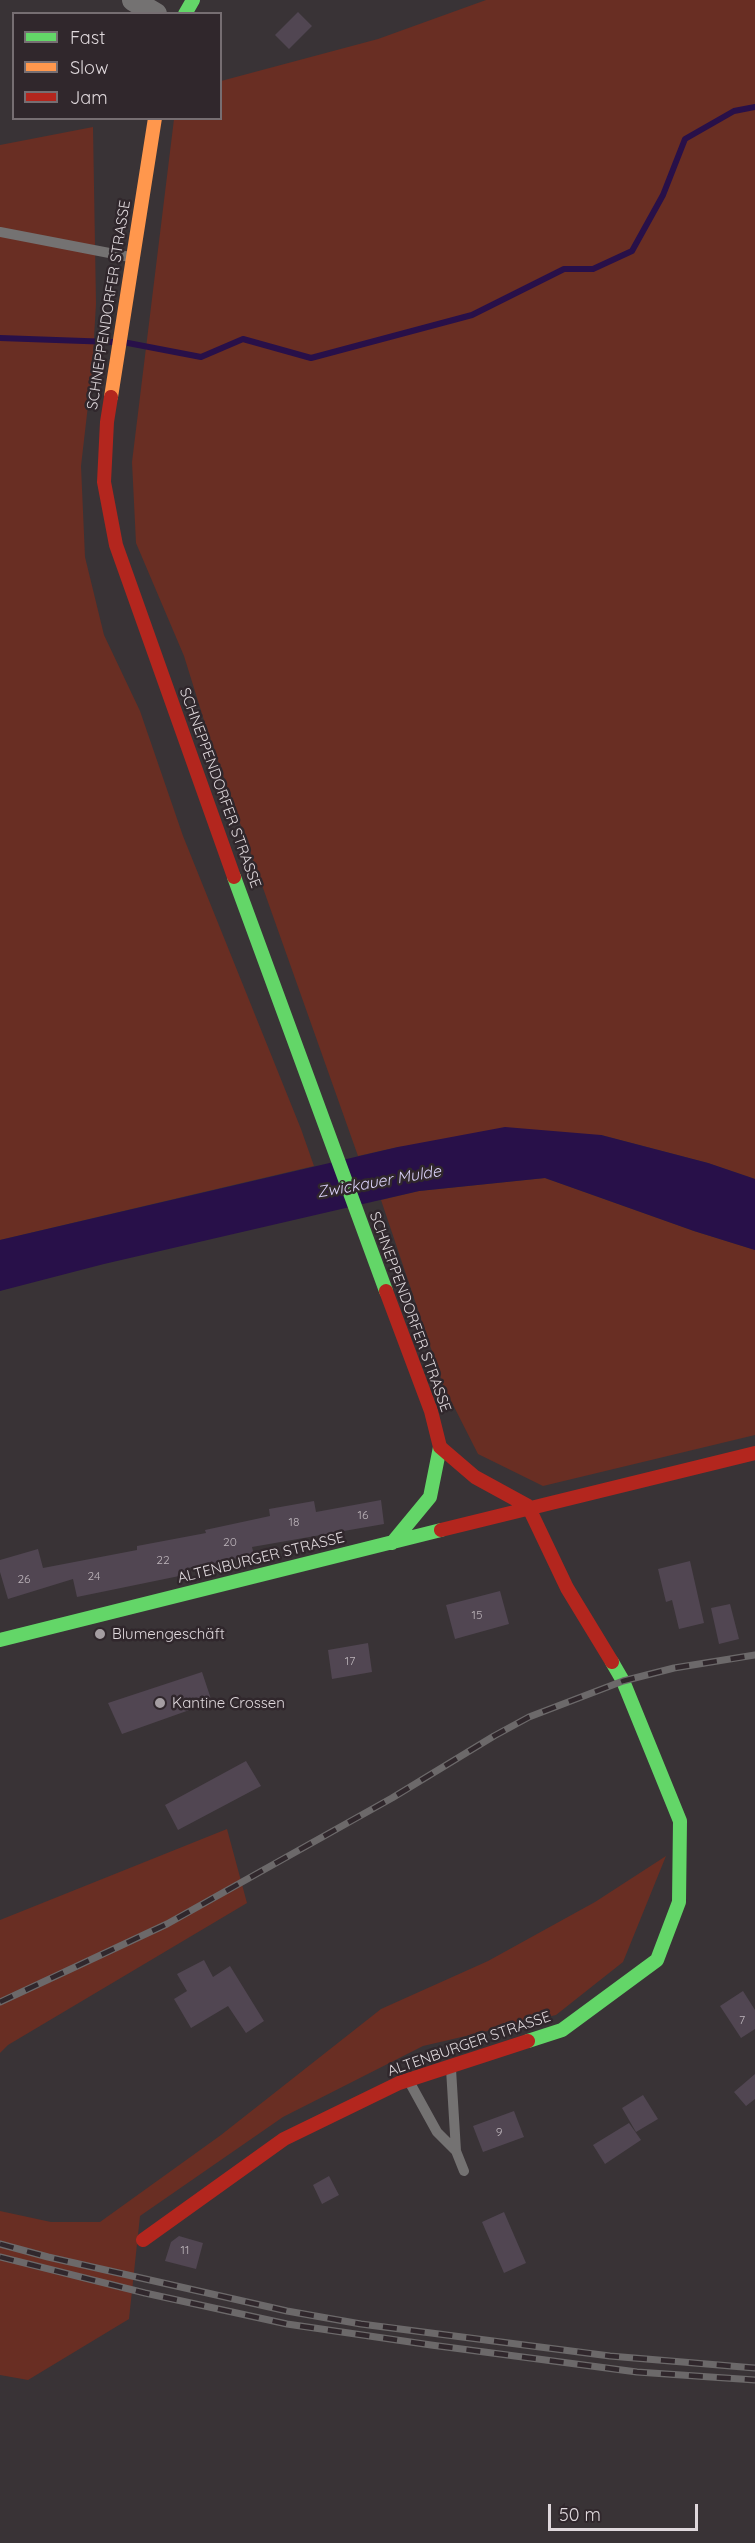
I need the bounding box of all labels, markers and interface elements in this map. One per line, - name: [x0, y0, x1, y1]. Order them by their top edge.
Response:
- legend: [12, 12, 222, 120]
- text: Fast: [70, 26, 105, 49]
- text: Slow: [70, 56, 108, 79]
- text: Jam: [70, 86, 108, 109]
- street label: SCHNEPPENDORFER STRASSE: [84, 199, 134, 411]
- street label: SCHNEPPENDORFER STRASSE: [175, 685, 265, 891]
- water label: Zwickauer Mulde: [316, 1162, 442, 1202]
- street label: SCHNEPPENDORFER STRASSE: [365, 1209, 455, 1415]
- house number: 16: [358, 1508, 368, 1522]
- house number: 18: [289, 1515, 299, 1529]
- street label: ALTENBURGER STRASSE: [176, 1529, 346, 1587]
- house number: 20: [223, 1535, 237, 1549]
- house number: 22: [156, 1553, 170, 1567]
- house number: 24: [88, 1569, 100, 1583]
- house number: 26: [17, 1572, 31, 1586]
- house number: 15: [472, 1608, 482, 1622]
- place label: Blumengeschäft: [112, 1625, 225, 1643]
- marker: Blumengeschäft: [93, 1627, 107, 1641]
- house number: 17: [345, 1654, 355, 1668]
- place label: Kantine Crossen: [172, 1694, 285, 1712]
- marker: Kantine Crossen: [153, 1696, 167, 1710]
- street label: ALTENBURGER STRASSE: [385, 2008, 553, 2080]
- house number: 7: [739, 2013, 745, 2027]
- house number: 9: [496, 2125, 502, 2139]
- house number: 11: [181, 2243, 189, 2257]
- scale bar: [551, 2492, 701, 2530]
- text: 50 m: [559, 2503, 601, 2526]

